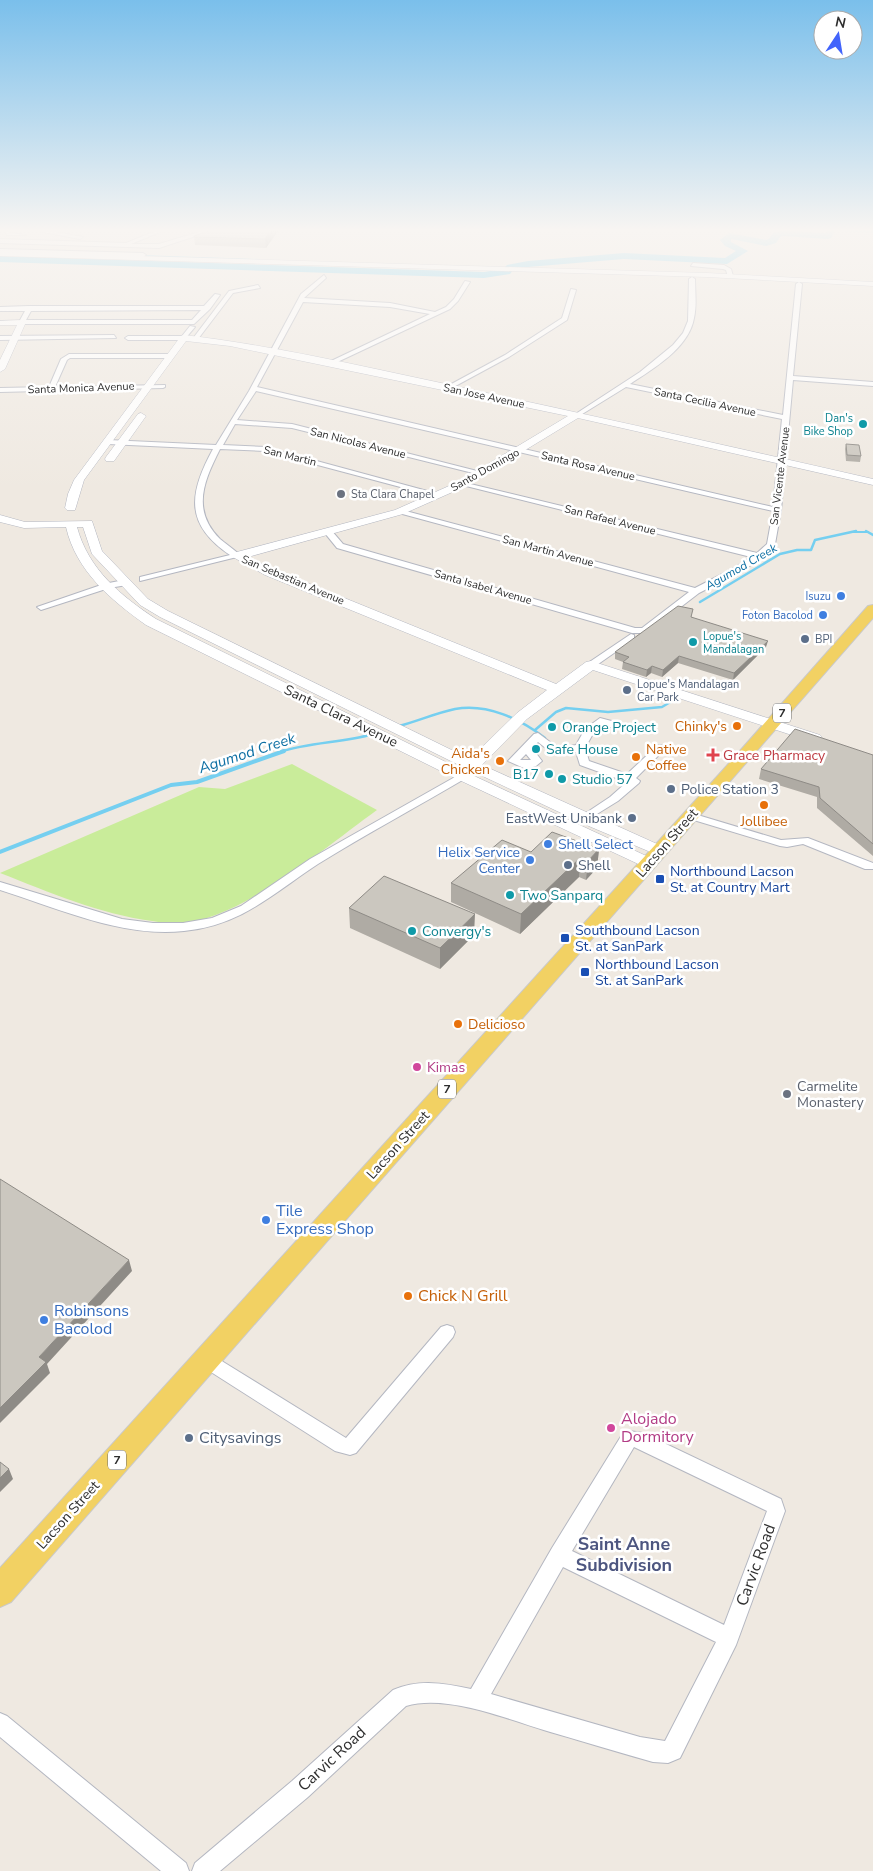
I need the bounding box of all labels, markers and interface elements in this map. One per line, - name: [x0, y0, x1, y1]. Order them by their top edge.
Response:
- north arrow: [813, 10, 863, 60]
- text: N: [833, 12, 848, 33]
- street label: Santa Monica Avenue: [27, 379, 135, 397]
- street label: San Jose Avenue: [442, 380, 526, 412]
- street label: Santa Cecilia Avenue: [653, 384, 757, 420]
- place label: Dan's Bike Shop: [803, 411, 853, 439]
- marker: Dan's Bike Shop: [857, 418, 869, 430]
- street label: San Nicolas Avenue: [309, 424, 408, 462]
- street label: San Vicente Avenue: [767, 426, 793, 526]
- street label: San Martin: [262, 442, 318, 470]
- street label: Santo Domingo: [448, 445, 522, 495]
- street label: Santa Rosa Avenue: [539, 448, 637, 484]
- place label: Sta Clara Chapel: [351, 487, 435, 502]
- marker: Sta Clara Chapel: [335, 488, 347, 500]
- street label: San Rafael Avenue: [563, 501, 657, 539]
- street label: San Martin Avenue: [501, 532, 596, 570]
- water label: Agumod Creek: [701, 539, 781, 595]
- street label: San Sebastian Avenue: [239, 552, 347, 609]
- street label: Santa Isabel Avenue: [432, 566, 534, 608]
- place label: Isuzu: [805, 589, 831, 604]
- marker: Isuzu: [835, 590, 847, 602]
- place label: Foton Bacolod: [742, 608, 813, 623]
- marker: Foton Bacolod: [817, 609, 829, 621]
- place label: Lopue's Mandalagan: [703, 629, 764, 657]
- place label: BPI: [815, 632, 832, 647]
- marker: BPI: [799, 633, 811, 645]
- marker: Lopue's Mandalagan: [687, 636, 699, 648]
- place label: Lopue's Mandalagan Car Park: [637, 677, 739, 705]
- street label: Santa Clara Avenue: [281, 680, 401, 752]
- marker: Lopue's Mandalagan Car Park: [621, 684, 633, 696]
- road number: 7: [773, 704, 791, 722]
- place label: Chinky's: [675, 717, 727, 736]
- place label: Orange Project: [562, 718, 656, 737]
- marker: Chinky's: [731, 720, 743, 732]
- marker: Orange Project: [546, 721, 558, 733]
- water label: Agumod Creek: [195, 728, 298, 778]
- place label: Safe House: [546, 740, 618, 759]
- place label: Native Coffee: [646, 740, 686, 775]
- marker: Safe House: [530, 743, 542, 755]
- place label: Aida's Chicken: [441, 744, 490, 779]
- place label: Grace Pharmacy: [723, 746, 826, 765]
- marker: Grace Pharmacy: [707, 749, 719, 761]
- marker: Native Coffee: [630, 751, 642, 763]
- marker: Aida's Chicken: [494, 755, 506, 767]
- place label: B17: [513, 765, 539, 784]
- marker: B17: [543, 768, 555, 780]
- place label: Studio 57: [572, 770, 633, 789]
- marker: Studio 57: [556, 773, 568, 785]
- place label: Police Station 3: [681, 780, 779, 799]
- marker: Police Station 3: [665, 783, 677, 795]
- marker: Jollibee: [758, 799, 770, 811]
- street label: Lacson Street: [632, 804, 702, 882]
- place label: EastWest Unibank: [506, 809, 623, 828]
- marker: EastWest Unibank: [626, 812, 638, 824]
- place label: Jollibee: [740, 812, 787, 831]
- place label: Shell Select: [558, 835, 633, 854]
- marker: Shell Select: [542, 838, 554, 850]
- place label: Helix Service Center: [438, 843, 520, 878]
- marker: Helix Service Center: [524, 854, 536, 866]
- place label: Shell: [578, 856, 611, 875]
- marker: Shell: [562, 859, 574, 871]
- place label: Northbound Lacson St. at Country Mart: [670, 862, 794, 897]
- marker: Northbound Lacson St. at Country Mart: [654, 873, 666, 885]
- place label: Two Sanparq: [520, 886, 603, 905]
- marker: Two Sanparq: [504, 889, 516, 901]
- place label: Southbound Lacson St. at SanPark: [575, 921, 700, 956]
- place label: Convergy's: [422, 922, 492, 941]
- marker: Convergy's: [406, 925, 418, 937]
- marker: Southbound Lacson St. at SanPark: [559, 932, 571, 944]
- place label: Northbound Lacson St. at SanPark: [595, 955, 719, 990]
- marker: Northbound Lacson St. at SanPark: [579, 966, 591, 978]
- place label: Delicioso: [468, 1015, 525, 1034]
- marker: Delicioso: [452, 1018, 464, 1030]
- place label: Kimas: [427, 1058, 465, 1077]
- marker: Kimas: [411, 1061, 423, 1073]
- place label: Carmelite Monastery: [797, 1077, 864, 1112]
- road number: 7: [438, 1080, 456, 1098]
- marker: Carmelite Monastery: [781, 1088, 793, 1100]
- street label: Lacson Street: [362, 1107, 434, 1183]
- place label: Tile Express Shop: [276, 1200, 374, 1240]
- marker: Tile Express Shop: [260, 1214, 272, 1226]
- place label: Chick N Grill: [418, 1285, 508, 1307]
- marker: Chick N Grill: [402, 1290, 414, 1302]
- place label: Robinsons Bacolod: [54, 1300, 129, 1340]
- marker: Robinsons Bacolod: [38, 1314, 50, 1326]
- place label: Alojado Dormitory: [621, 1408, 695, 1448]
- marker: Alojado Dormitory: [605, 1422, 617, 1434]
- place label: Citysavings: [199, 1427, 281, 1449]
- marker: Citysavings: [183, 1432, 195, 1444]
- road number: 7: [108, 1450, 126, 1470]
- street label: Lacson Street: [32, 1477, 104, 1553]
- street label: Carvic Road: [731, 1521, 781, 1609]
- district label: Saint Anne Subdivision: [576, 1532, 672, 1577]
- street label: Carvic Road: [293, 1722, 371, 1796]

